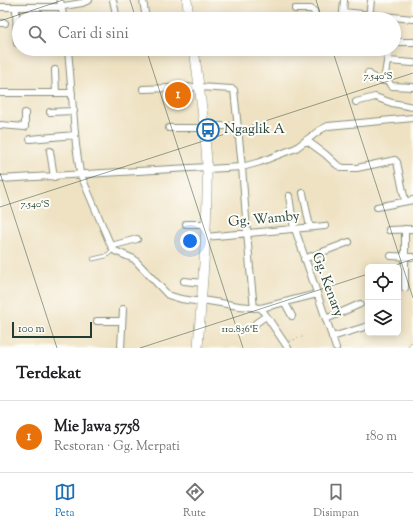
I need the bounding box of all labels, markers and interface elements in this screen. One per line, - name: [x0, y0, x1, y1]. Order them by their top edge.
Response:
- search box: [12, 12, 401, 56]
- icon: search: [26, 23, 48, 45]
- text: Cari di sini: [58, 24, 129, 45]
- text: 7.540°S: [363, 69, 393, 84]
- pin: 1: [165, 80, 191, 110]
- bus stop icon: Ngaglik A: [195, 117, 221, 143]
- place label: Ngaglik A: [224, 120, 285, 140]
- text: 7.540°S: [20, 197, 50, 212]
- street label: Gg. Wamby: [227, 207, 301, 233]
- your location: [180, 231, 200, 251]
- street label: Gg. Kenary: [306, 250, 348, 320]
- map controls: [365, 264, 401, 336]
- button: locate: [365, 264, 401, 300]
- button: layers: [365, 300, 401, 336]
- scale bar: [12, 320, 92, 339]
- text: 100 m: [18, 321, 45, 337]
- text: 110.836°E: [222, 322, 258, 337]
- text: Terdekat: [16, 362, 81, 386]
- text: Mie Jawa 5758: [54, 417, 140, 438]
- text: 1: [27, 428, 31, 446]
- text: 180 m: [366, 428, 397, 446]
- text: Restoran · Gg. Merpati: [54, 438, 180, 456]
- tab: Peta: [54, 481, 76, 521]
- tab: Rute: [183, 481, 206, 521]
- tab: Disimpan: [313, 481, 359, 521]

